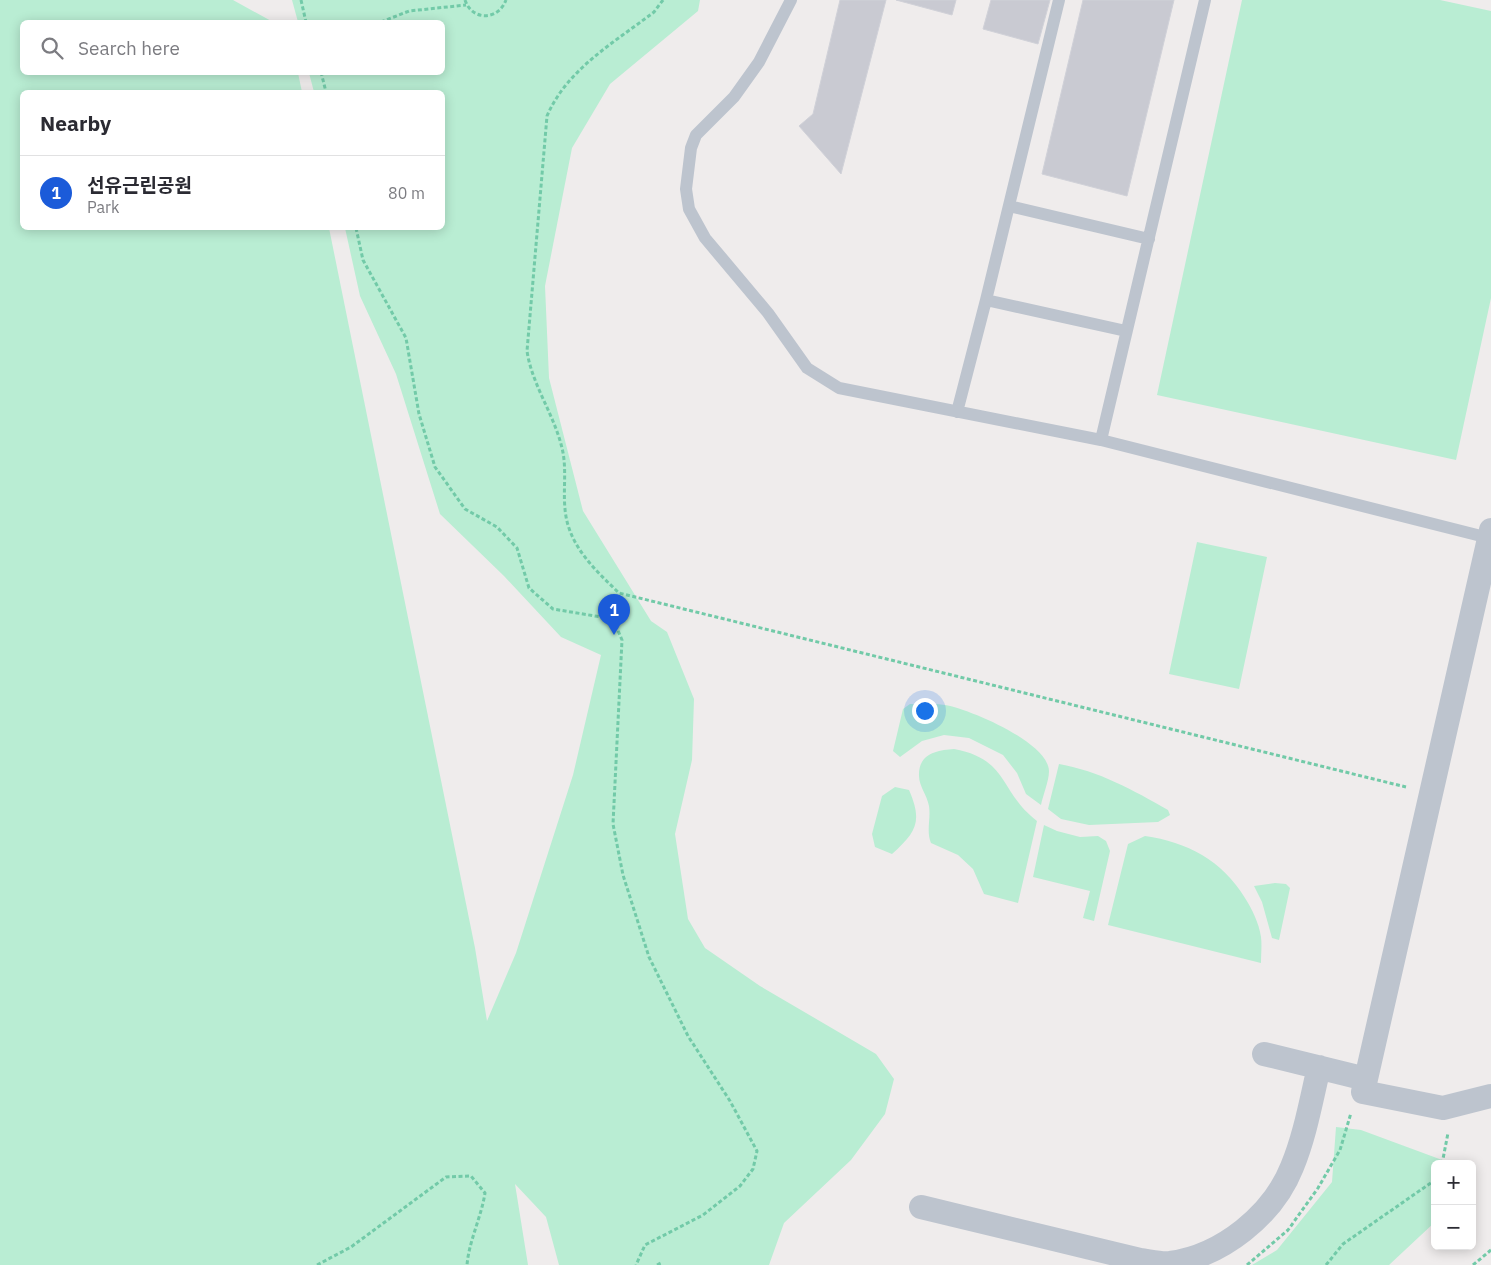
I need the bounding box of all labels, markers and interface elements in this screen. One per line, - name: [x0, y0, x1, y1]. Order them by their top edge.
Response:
- search box: [20, 20, 445, 75]
- icon: search: [38, 34, 66, 62]
- text: Search here: [78, 36, 180, 60]
- text: Nearby: [40, 109, 111, 137]
- text: 선유근린공원: [87, 173, 192, 197]
- text: 1: [51, 183, 61, 203]
- text: 80 m: [388, 183, 425, 203]
- text: Park: [87, 197, 119, 217]
- pin: 1: [598, 594, 630, 635]
- your location: [912, 698, 938, 724]
- map controls: [1431, 1160, 1476, 1250]
- button: +: [1431, 1160, 1476, 1205]
- button: −: [1431, 1205, 1476, 1250]

